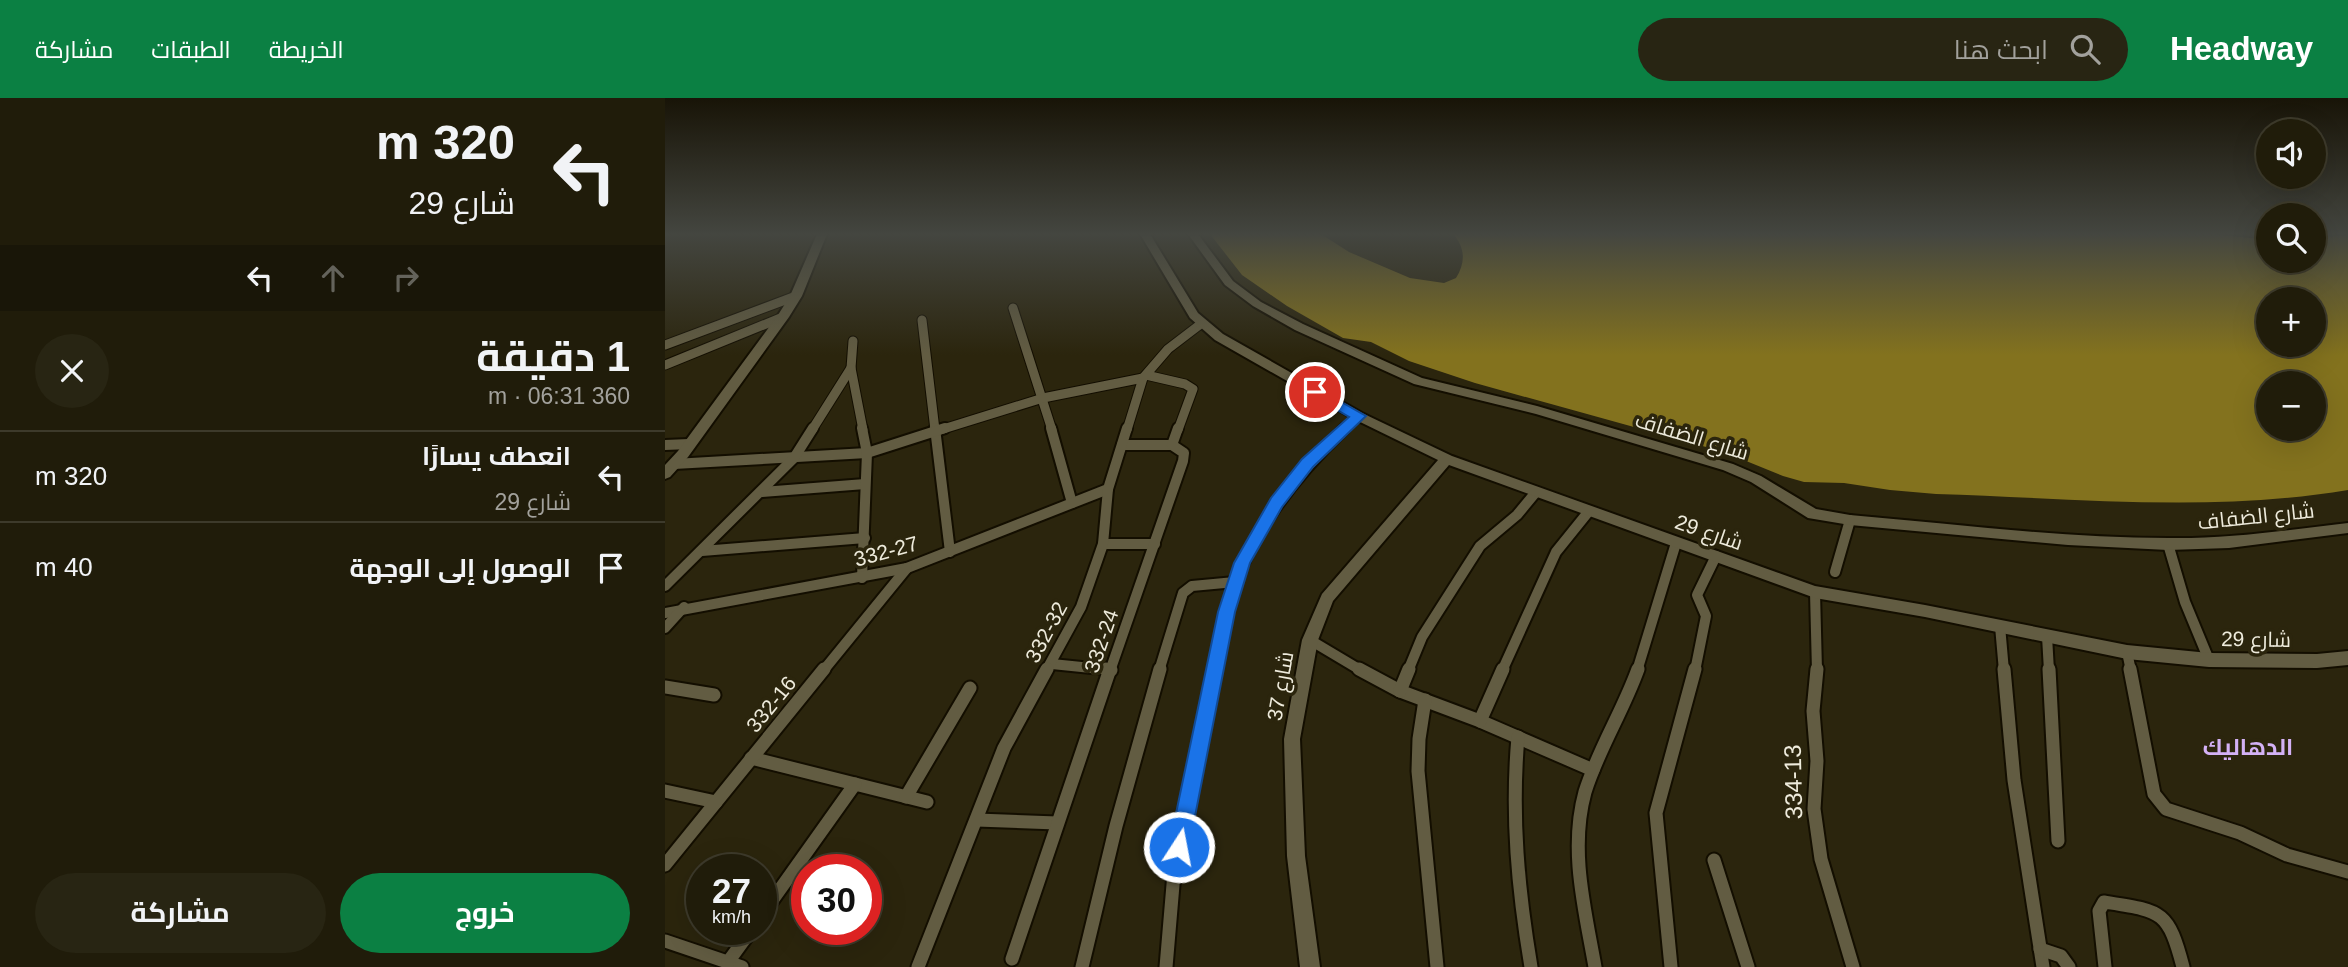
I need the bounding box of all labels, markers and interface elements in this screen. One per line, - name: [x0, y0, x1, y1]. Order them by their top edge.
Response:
- search box: [1638, 18, 2128, 81]
- icon: search: [2066, 30, 2104, 68]
- text: Headway: [2170, 30, 2313, 67]
- text: ابحث هنا: [1954, 35, 2048, 65]
- text: مشاركة: [35, 36, 113, 63]
- text: الطبقات: [151, 36, 231, 63]
- text: الخريطة: [269, 36, 344, 63]
- text: 320 m: [376, 115, 515, 169]
- map controls: [2256, 119, 2326, 441]
- button: sound: [2256, 119, 2326, 189]
- icon: left: [539, 126, 630, 217]
- text: شارع 29: [409, 185, 515, 221]
- button: search: [2256, 203, 2326, 273]
- icon: left: [241, 259, 279, 297]
- icon: ahead: [314, 259, 352, 297]
- icon: right: [387, 259, 425, 297]
- button: +: [2256, 287, 2326, 357]
- text: 1 دقيقة: [476, 333, 630, 380]
- button: close: [35, 334, 109, 408]
- pin: [1285, 362, 1345, 422]
- button: −: [2256, 371, 2326, 441]
- icon: arrive: [1296, 373, 1334, 411]
- text: 360 m · 06:31: [488, 383, 630, 409]
- street label: شارع الضفاف: [1632, 408, 1751, 467]
- text: انعطف يسارًا: [422, 441, 571, 471]
- icon: left: [592, 458, 630, 496]
- text: 320 m: [35, 461, 107, 491]
- text: شارع 29: [494, 489, 571, 515]
- street label: شارع الضفاف: [2197, 498, 2316, 537]
- street label: شارع 29: [1671, 510, 1746, 557]
- street label: 332-27: [851, 531, 921, 571]
- icon: arrive: [592, 549, 630, 587]
- text: 40 m: [35, 552, 93, 582]
- text: الوصول إلى الوجهة: [349, 553, 571, 583]
- street label: 332-32: [1020, 598, 1072, 666]
- street label: 332-24: [1079, 606, 1123, 676]
- street label: شارع 29: [2221, 627, 2291, 654]
- street label: شارع 37: [1263, 650, 1300, 723]
- street label: 332-16: [741, 671, 801, 737]
- district label: الدهاليك: [2203, 734, 2293, 760]
- street label: 334-13: [1779, 744, 1807, 820]
- position arrow: [1142, 810, 1216, 884]
- speed limit sign: 30: [791, 854, 882, 945]
- text: 27: [712, 871, 751, 910]
- button: مشاركة: [35, 873, 326, 953]
- button: خروج: [340, 873, 630, 953]
- text: km/h: [712, 907, 751, 927]

